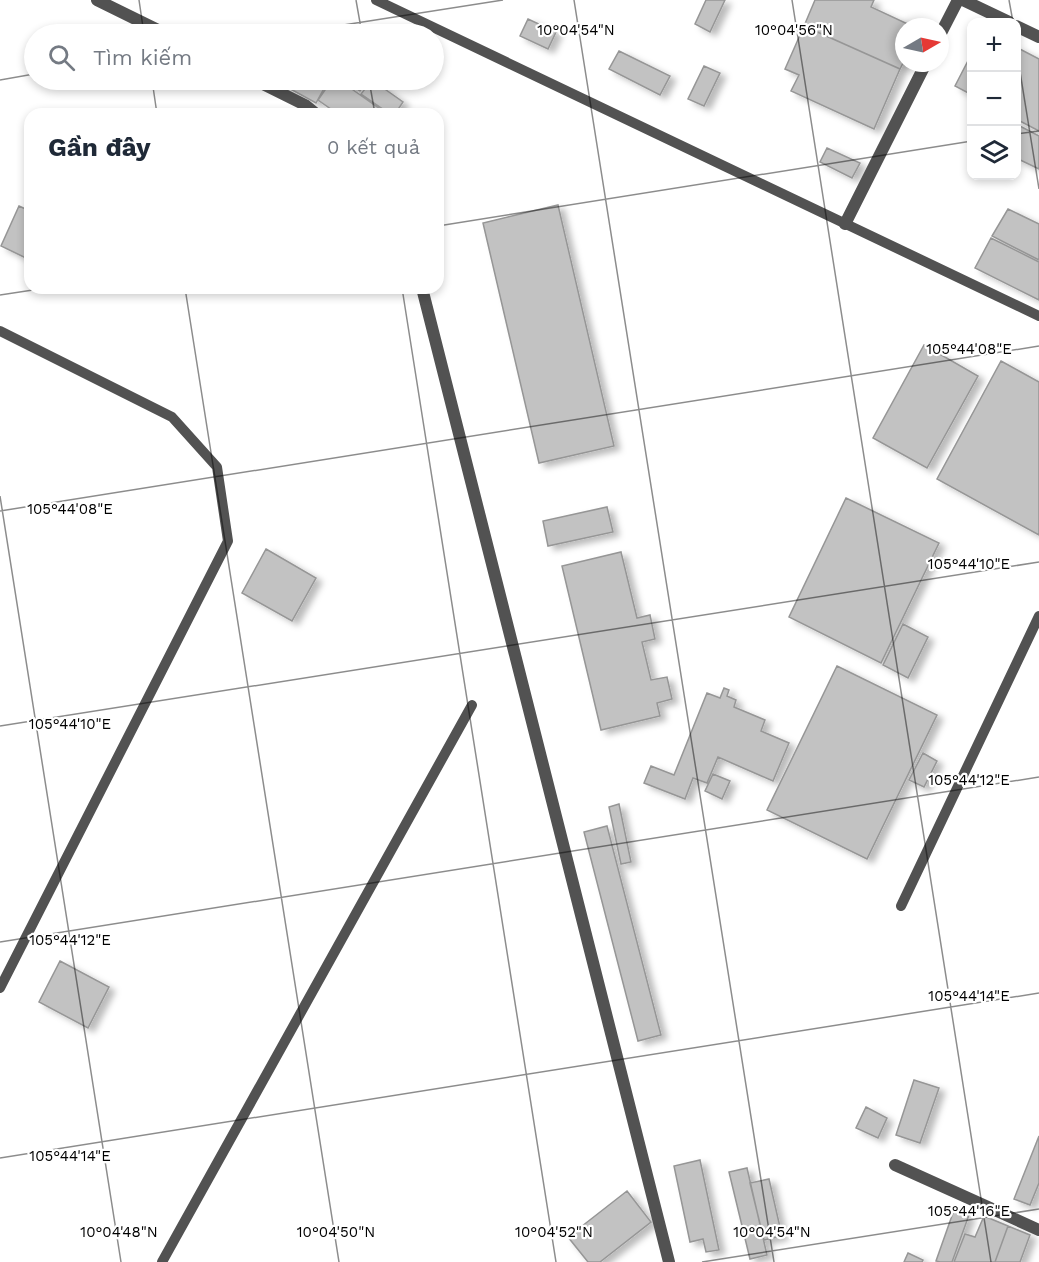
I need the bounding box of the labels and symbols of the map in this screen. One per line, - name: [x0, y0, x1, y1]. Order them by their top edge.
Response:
- north arrow: [895, 18, 949, 72]
- text: 10°04'54"N: [537, 21, 615, 39]
- text: 10°04'56"N: [755, 21, 833, 39]
- text: 105°44'08"E: [926, 340, 1012, 358]
- text: 105°44'08"E: [27, 500, 113, 518]
- text: 105°44'10"E: [928, 555, 1010, 573]
- text: 105°44'10"E: [29, 715, 111, 733]
- text: 105°44'12"E: [928, 771, 1010, 789]
- text: 105°44'12"E: [29, 931, 111, 949]
- text: 105°44'14"E: [928, 987, 1010, 1005]
- text: 105°44'14"E: [29, 1147, 111, 1165]
- text: 105°44'16"E: [928, 1202, 1010, 1220]
- text: 10°04'48"N: [80, 1223, 158, 1241]
- text: 10°04'50"N: [297, 1223, 375, 1241]
- text: 10°04'52"N: [515, 1223, 593, 1241]
- text: 10°04'54"N: [733, 1223, 811, 1241]

